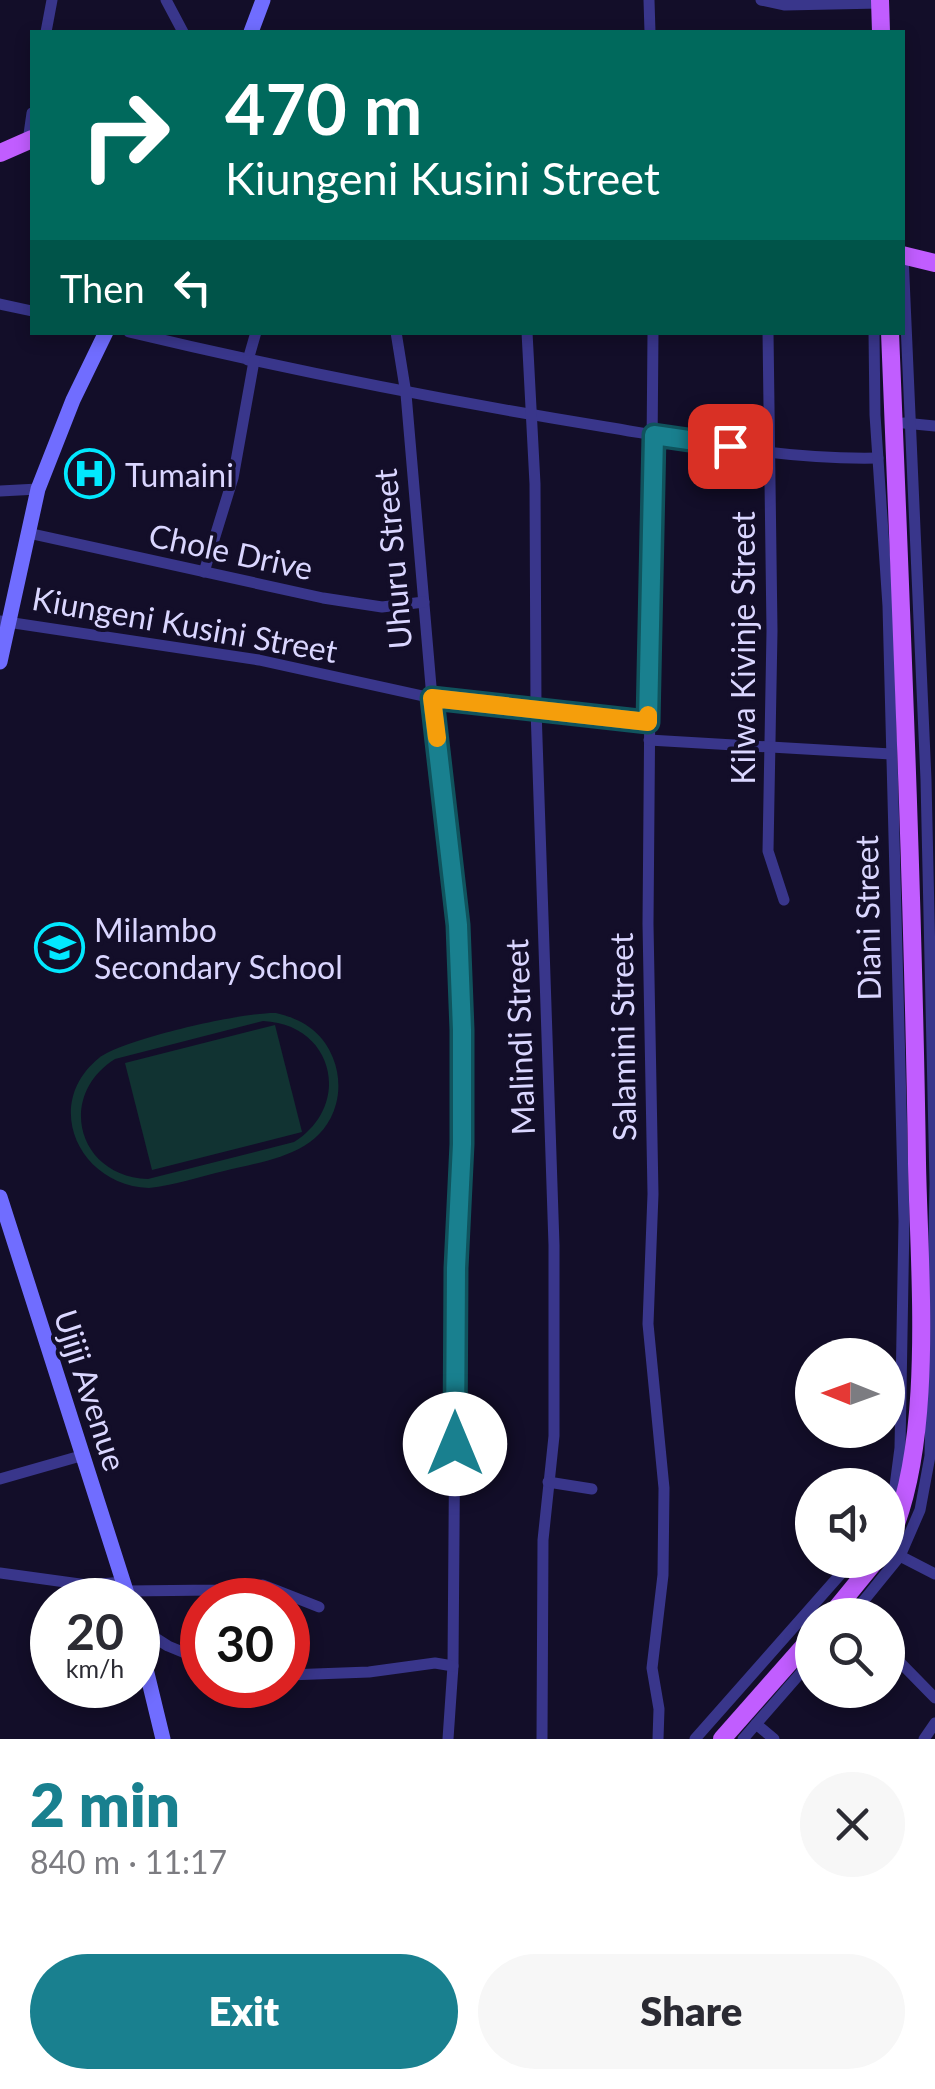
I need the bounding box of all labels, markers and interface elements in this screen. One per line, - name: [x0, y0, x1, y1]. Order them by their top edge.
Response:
- text: 470 m: [225, 66, 422, 150]
- icon: right: [60, 70, 190, 200]
- text: Kiungeni Kusini Street: [225, 151, 660, 205]
- icon: left: [165, 260, 220, 315]
- text: Then: [60, 265, 145, 311]
- pin: [688, 404, 773, 489]
- icon: arrive: [703, 419, 758, 474]
- hospital icon: Tumaini: [64, 448, 116, 500]
- place label: Tumaini: [125, 455, 234, 494]
- street label: Uhuru Street: [365, 467, 419, 651]
- street label: Kilwa Kivinje Street: [723, 511, 762, 785]
- street label: Chole Drive: [146, 515, 316, 587]
- street label: Kiungeni Kusini Street: [29, 578, 341, 670]
- street label: Diani Street: [846, 834, 888, 1001]
- place label: Milambo Secondary School: [94, 910, 343, 986]
- school or university icon: Milambo Secondary School: [33, 921, 85, 973]
- street label: Salamini Street: [601, 932, 643, 1142]
- street label: Malindi Street: [496, 938, 542, 1136]
- street label: Ujiji Avenue: [47, 1305, 135, 1475]
- north arrow: [795, 1338, 905, 1448]
- map controls: [795, 1338, 905, 1708]
- position arrow: [403, 1392, 507, 1496]
- button: sound: [795, 1468, 905, 1578]
- speed limit sign: 30: [180, 1578, 310, 1708]
- button: search: [795, 1598, 905, 1708]
- text: 20: [66, 1601, 124, 1661]
- text: km/h: [66, 1653, 124, 1683]
- text: 2 min: [30, 1768, 180, 1840]
- button: close: [800, 1772, 905, 1877]
- text: 840 m · 11:17: [30, 1842, 227, 1881]
- button: Exit: [30, 1954, 458, 2069]
- button: Share: [478, 1954, 905, 2069]

